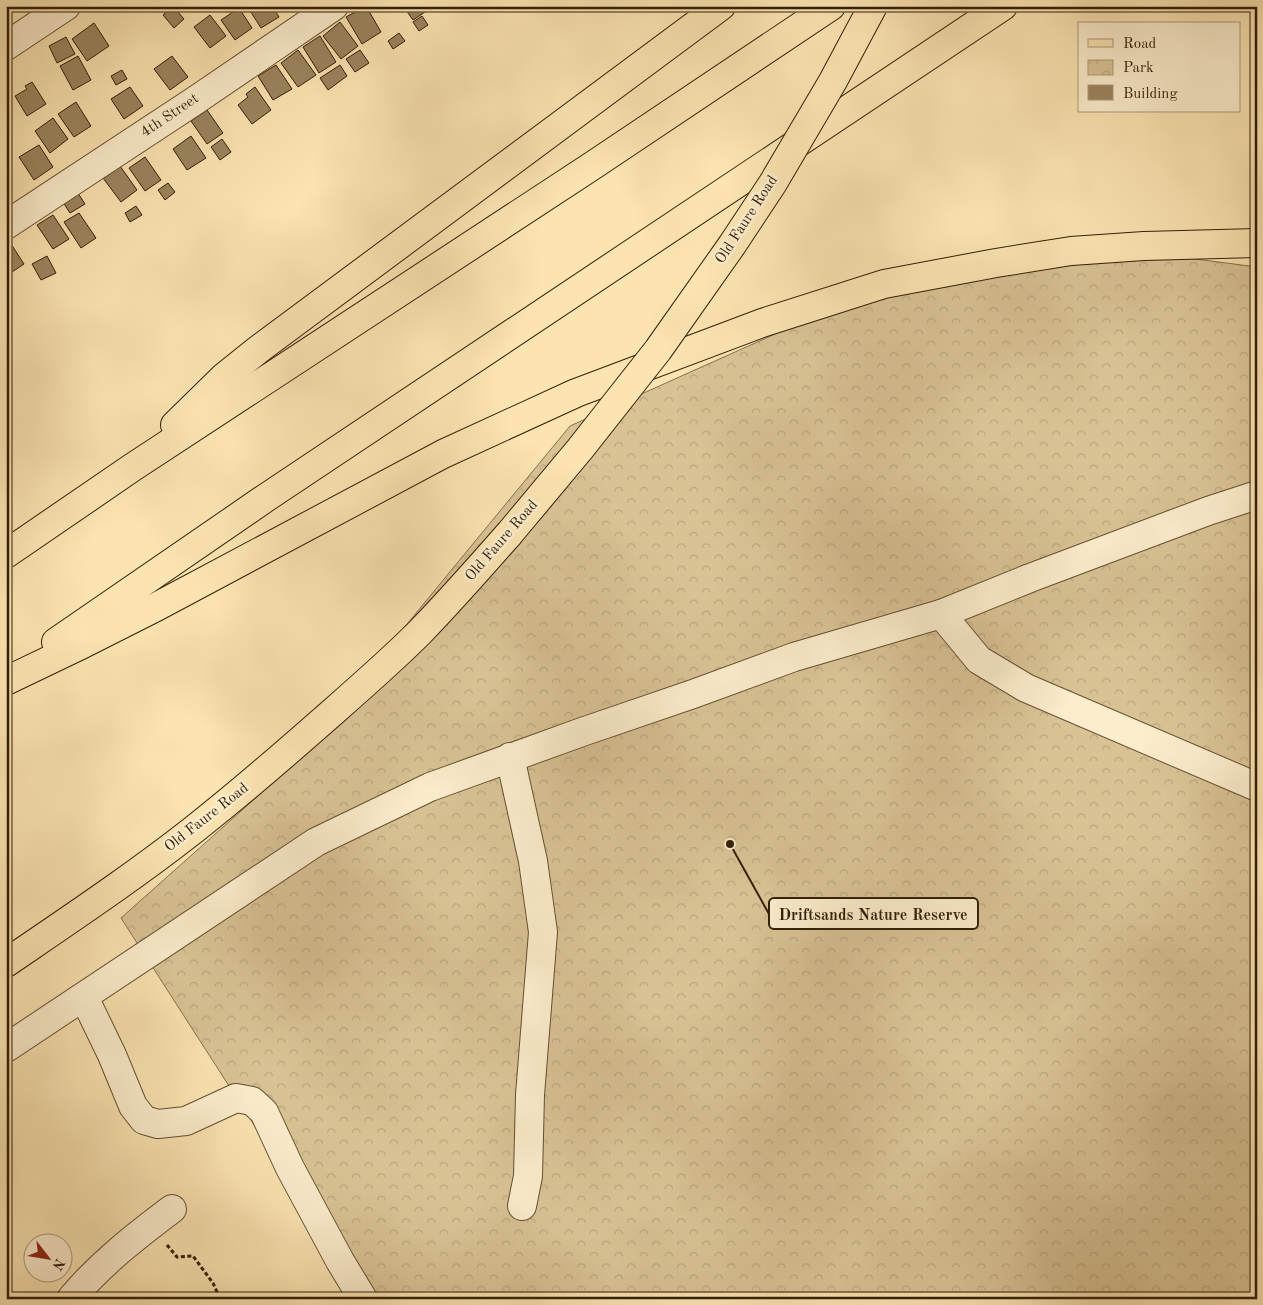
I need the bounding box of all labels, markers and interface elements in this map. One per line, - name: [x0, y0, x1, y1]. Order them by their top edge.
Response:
- legend: [1078, 22, 1240, 112]
- text: Road: [1123, 37, 1157, 52]
- text: Park: [1123, 61, 1154, 76]
- text: Building: [1123, 87, 1178, 102]
- street label: 4th Street: [138, 91, 202, 141]
- street label: Old Faure Road: [713, 173, 781, 267]
- street label: Old Faure Road: [463, 498, 541, 584]
- street label: Old Faure Road: [162, 781, 252, 855]
- callout: Driftsands Nature Reserve: [769, 898, 978, 929]
- text: Driftsands Nature Reserve: [778, 908, 968, 924]
- north arrow: [22, 1232, 72, 1282]
- text: N: [49, 1256, 67, 1273]

